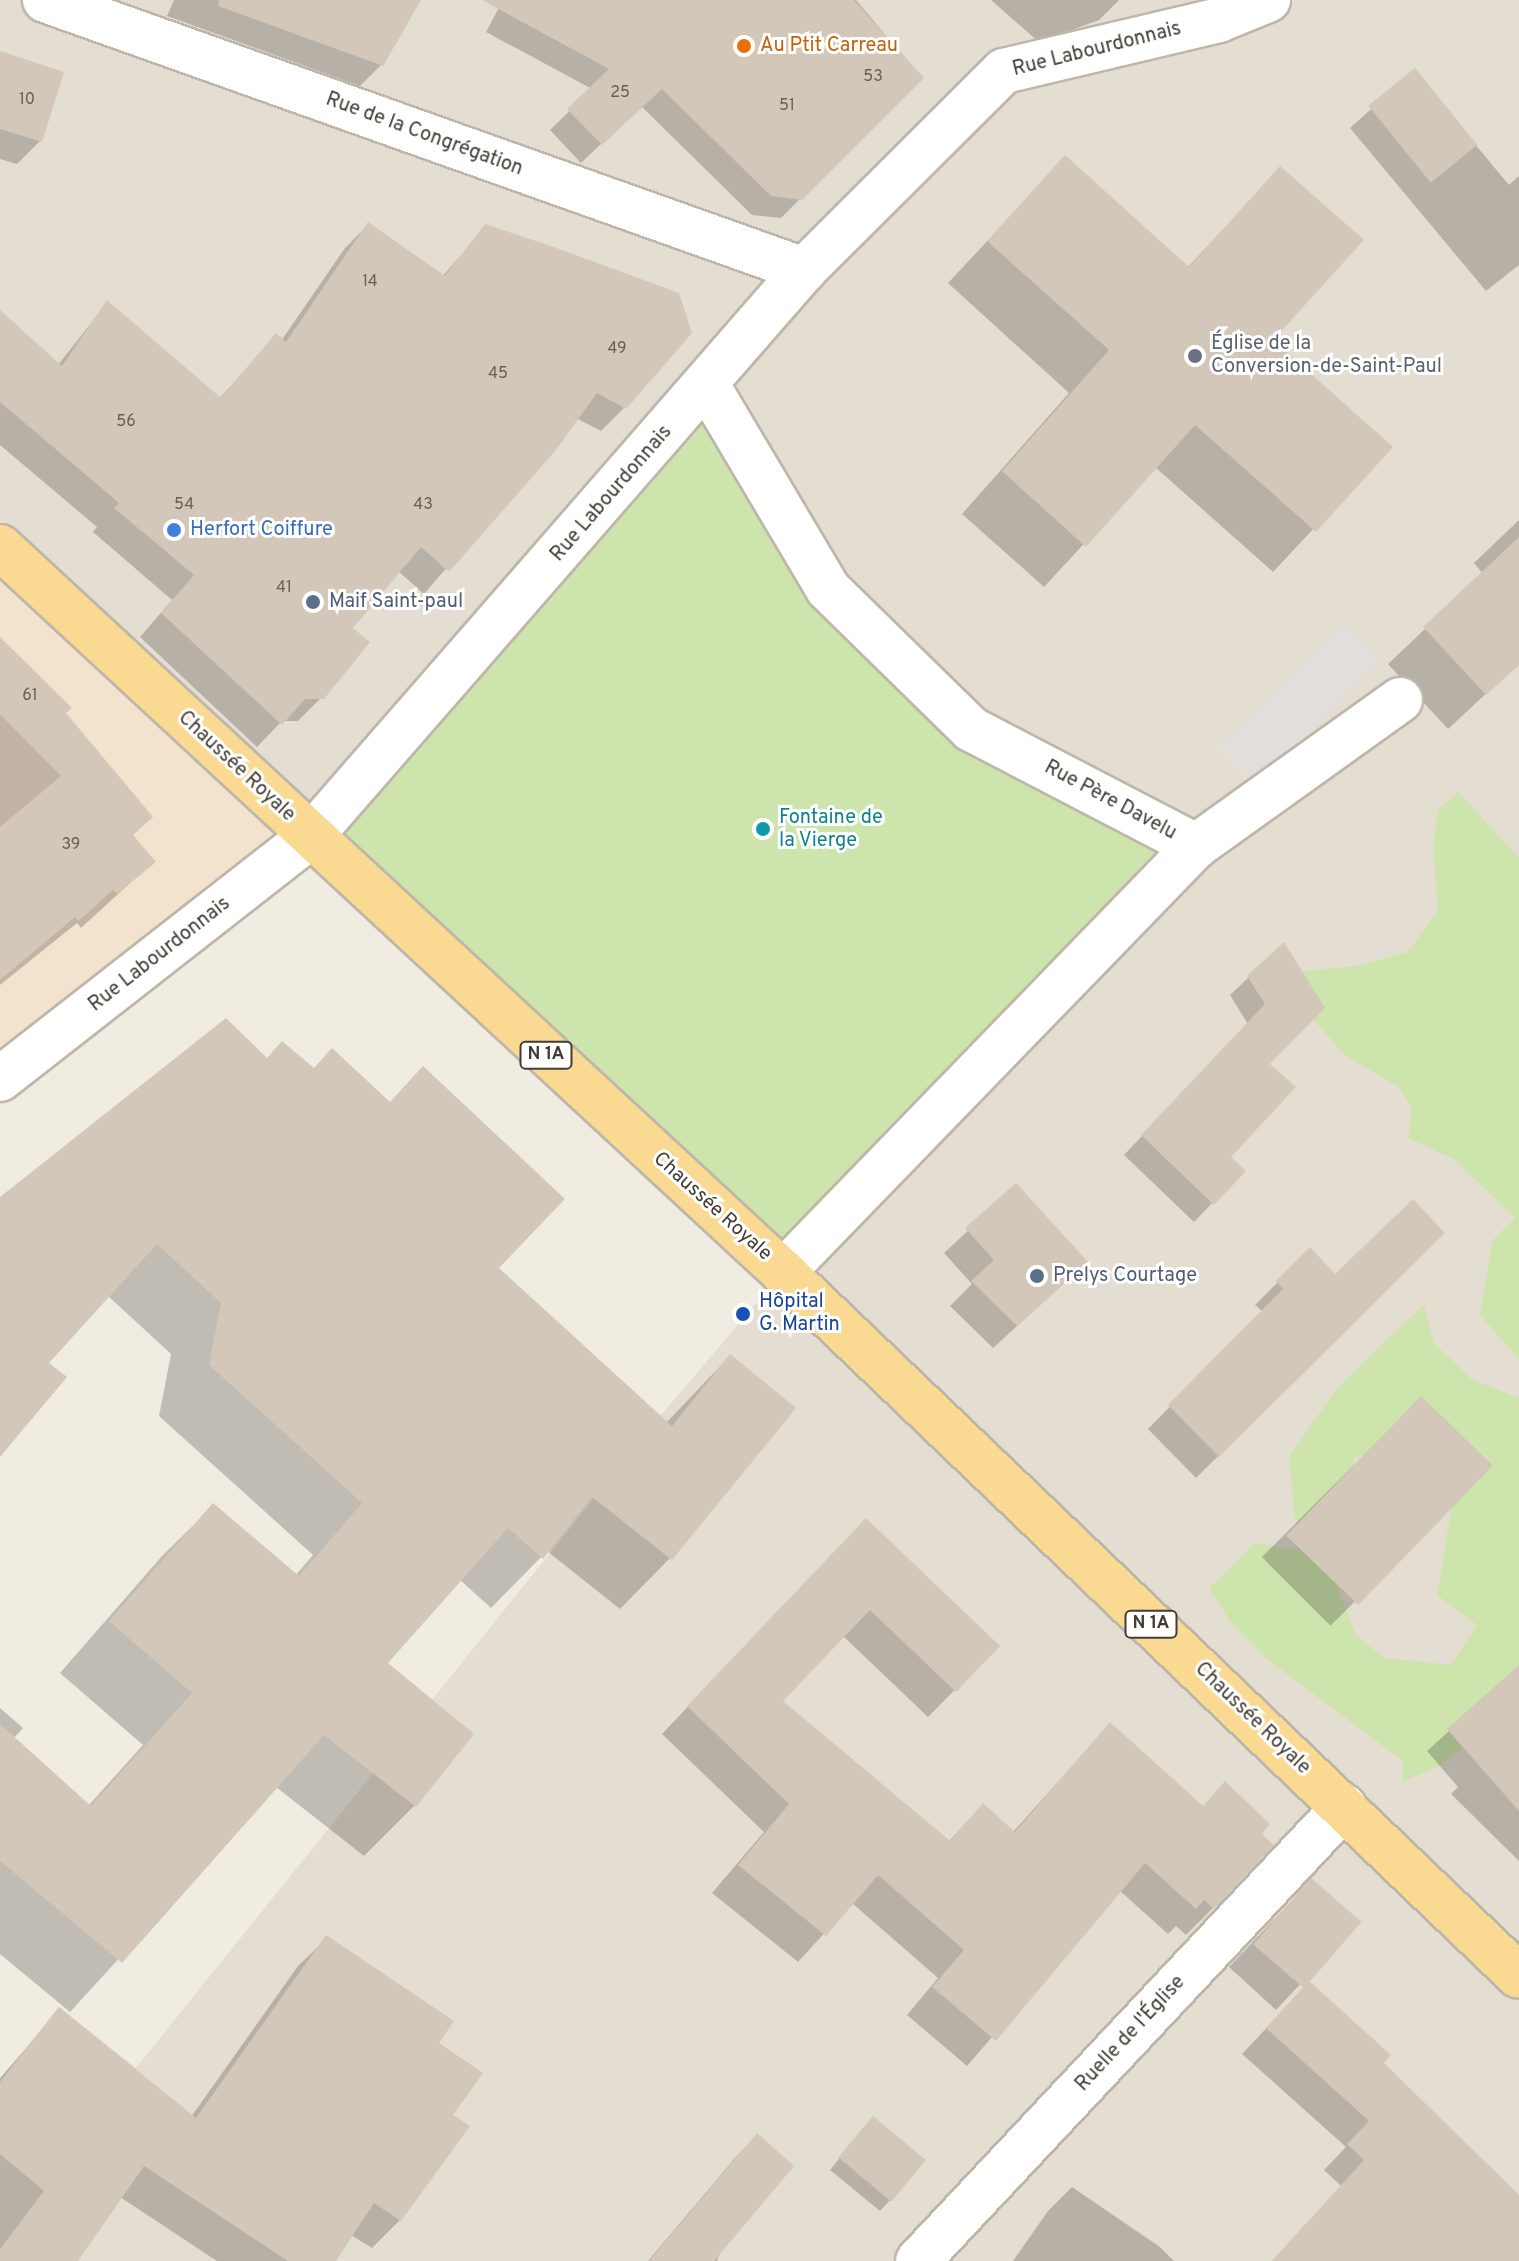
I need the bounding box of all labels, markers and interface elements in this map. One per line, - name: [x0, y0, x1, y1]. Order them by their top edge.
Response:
- street label: Rue Labourdonnais: [1010, 17, 1184, 83]
- place label: Au Ptit Carreau: [760, 34, 898, 58]
- marker: Au Ptit Carreau: [735, 37, 753, 55]
- house number: 53: [863, 67, 883, 87]
- house number: 25: [610, 83, 630, 103]
- street label: Rue de la Congrégation: [322, 88, 526, 182]
- house number: 10: [19, 90, 35, 110]
- house number: 51: [779, 96, 795, 116]
- house number: 14: [362, 272, 378, 292]
- place label: Église de la Conversion-de-Saint-Paul: [1211, 332, 1442, 379]
- house number: 49: [607, 339, 627, 359]
- marker: Église de la Conversion-de-Saint-Paul: [1186, 347, 1204, 365]
- house number: 45: [488, 364, 508, 384]
- house number: 56: [116, 412, 136, 432]
- street label: Rue Labourdonnais: [546, 421, 678, 567]
- house number: 54: [174, 495, 194, 515]
- house number: 43: [413, 495, 433, 515]
- place label: Herfort Coiffure: [190, 518, 333, 542]
- marker: Herfort Coiffure: [165, 521, 183, 539]
- house number: 41: [276, 578, 292, 598]
- place label: Maif Saint-paul: [329, 590, 463, 614]
- marker: Maif Saint-paul: [304, 593, 322, 611]
- house number: 61: [22, 686, 38, 706]
- street label: Chaussée Royale: [172, 707, 300, 827]
- street label: Rue Père Davelu: [1040, 756, 1180, 846]
- place label: Fontaine de la Vierge: [779, 806, 883, 853]
- marker: Fontaine de la Vierge: [754, 820, 772, 838]
- house number: 39: [62, 835, 80, 855]
- street label: Rue Labourdonnais: [84, 892, 236, 1018]
- road number: N 1A: [518, 1041, 574, 1069]
- street label: Chaussée Royale: [648, 1147, 776, 1267]
- place label: Prelys Courtage: [1053, 1264, 1197, 1288]
- marker: Prelys Courtage: [1028, 1267, 1046, 1285]
- place label: Hôpital G. Martin: [759, 1290, 840, 1337]
- marker: Hôpital G. Martin: [734, 1305, 752, 1323]
- road number: N 1A: [1123, 1610, 1179, 1638]
- street label: Chaussée Royale: [1189, 1658, 1315, 1780]
- street label: Ruelle de l'Église: [1071, 1971, 1191, 2097]

